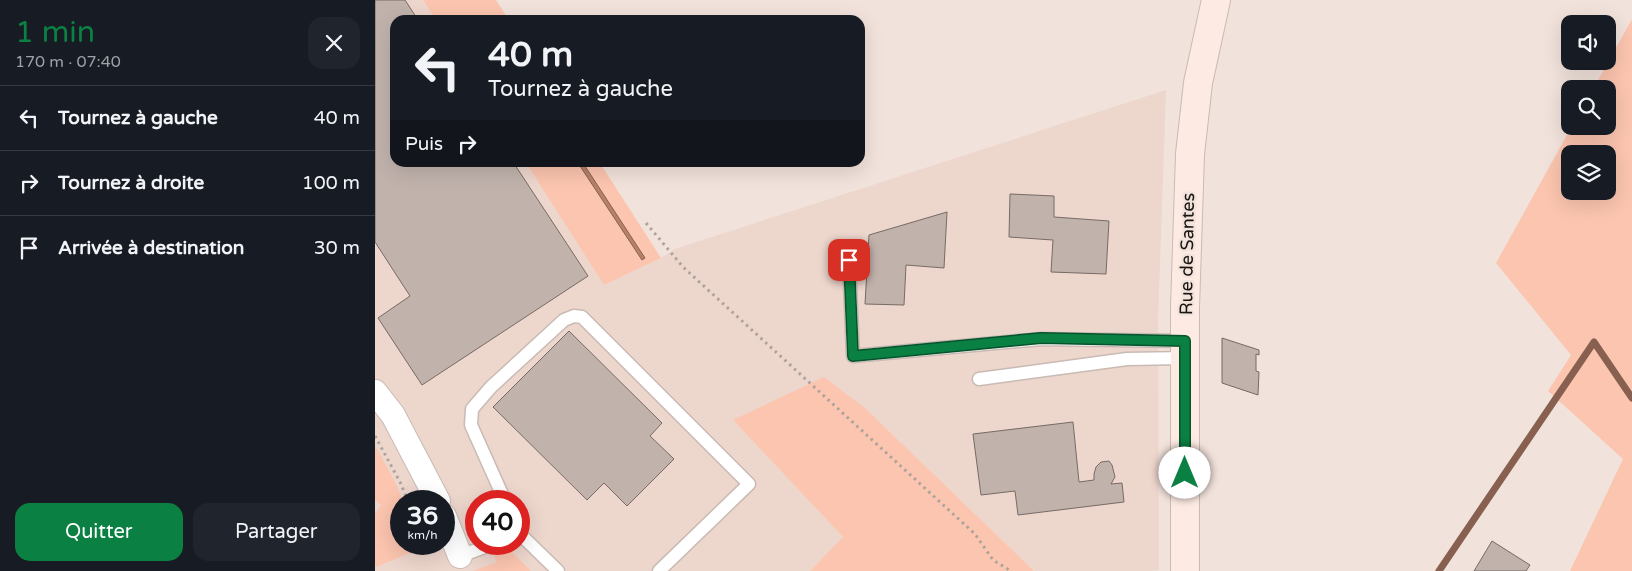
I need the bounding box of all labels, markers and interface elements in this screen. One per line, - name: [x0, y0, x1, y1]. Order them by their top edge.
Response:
- text: 1 min: [15, 14, 95, 51]
- map controls: [1561, 15, 1616, 200]
- button: sound: [1561, 15, 1616, 70]
- button: close: [308, 17, 360, 69]
- text: 40 m: [488, 34, 573, 76]
- icon: left: [405, 35, 470, 100]
- text: 170 m · 07:40: [15, 52, 121, 72]
- text: Tournez à gauche: [488, 76, 673, 102]
- button: search: [1561, 80, 1616, 135]
- icon: left: [15, 104, 43, 132]
- text: Tournez à gauche: [58, 107, 218, 129]
- text: 40 m: [314, 107, 360, 129]
- icon: right: [453, 130, 481, 158]
- text: Puis: [405, 133, 443, 155]
- button: layers: [1561, 145, 1616, 200]
- icon: right: [15, 169, 43, 197]
- text: Tournez à droite: [58, 172, 204, 194]
- text: 100 m: [302, 172, 360, 194]
- street label: Rue de Santes: [1175, 193, 1199, 315]
- icon: arrive: [15, 234, 43, 262]
- text: Arrivée à destination: [58, 237, 244, 259]
- text: 30 m: [314, 237, 360, 259]
- pin: [828, 239, 870, 281]
- icon: arrive: [835, 246, 863, 274]
- position arrow: [1158, 446, 1210, 498]
- speed limit sign: 40: [465, 490, 530, 555]
- text: 36: [407, 501, 438, 531]
- button: Quitter: [15, 503, 183, 561]
- button: Partager: [193, 503, 360, 561]
- text: km/h: [407, 528, 438, 542]

